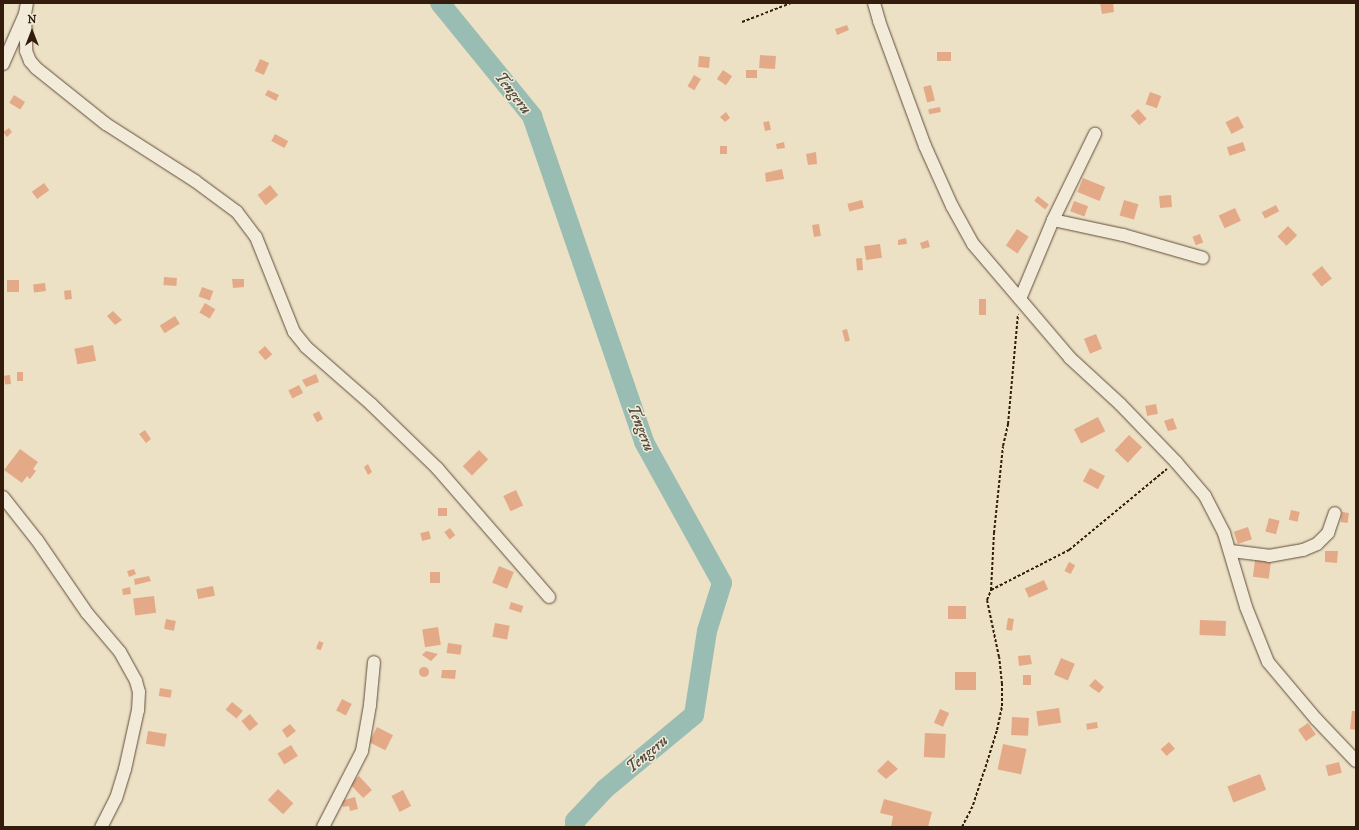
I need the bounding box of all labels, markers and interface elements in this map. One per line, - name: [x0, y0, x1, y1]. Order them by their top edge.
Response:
- north arrow: [12, 12, 52, 52]
- text: N: [27, 13, 37, 27]
- water label: Tengeru: [490, 68, 536, 118]
- water label: Tengeru: [623, 402, 659, 454]
- water label: Tengeru: [622, 731, 672, 777]

